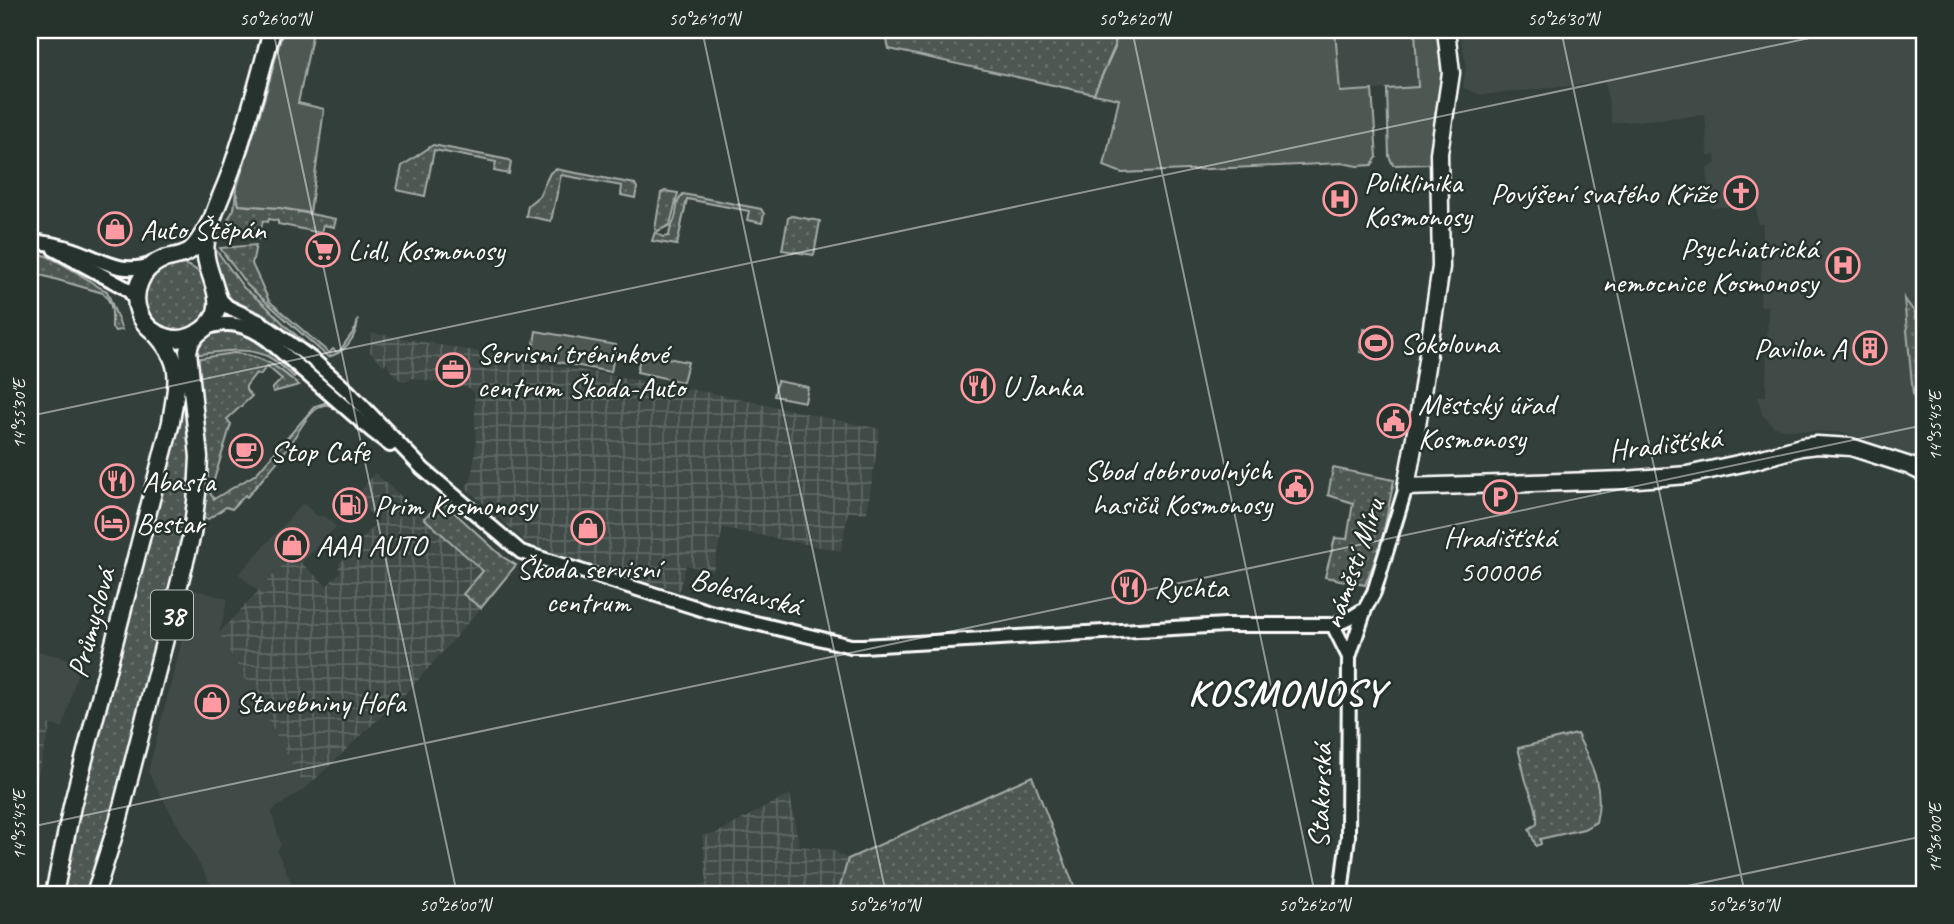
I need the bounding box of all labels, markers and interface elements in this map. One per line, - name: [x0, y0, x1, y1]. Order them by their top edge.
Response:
- text: 50°26'00"N: [240, 8, 314, 30]
- text: 50°26'10"N: [669, 8, 743, 30]
- text: 50°26'20"N: [1099, 8, 1173, 30]
- text: 50°26'30"N: [1528, 8, 1602, 30]
- place label: Poliklinika Kosmonosy: [1364, 163, 1474, 235]
- place label: Povýšení svatého Kříže: [1490, 174, 1718, 212]
- church icon: Povýšení svatého Kříže: [1722, 174, 1760, 212]
- hospital icon: Poliklinika Kosmonosy: [1321, 180, 1359, 218]
- shop icon: Auto Štěpán: [96, 210, 134, 248]
- place label: Auto Štěpán: [140, 210, 267, 248]
- place label: Psychiatrická nemocnice Kosmonosy: [1601, 229, 1821, 301]
- supermarket icon: Lidl, Kosmonosy: [304, 231, 342, 269]
- place label: Lidl, Kosmonosy: [348, 231, 506, 269]
- hospital icon: Psychiatrická nemocnice Kosmonosy: [1824, 246, 1862, 284]
- sports icon: Sokolovna: [1357, 324, 1395, 362]
- place label: Sokolovna: [1400, 324, 1501, 362]
- place label: Pavilon A: [1754, 329, 1848, 367]
- building icon: Pavilon A: [1851, 329, 1889, 367]
- place label: Servisní tréninkové centrum Škoda-Auto: [477, 334, 688, 406]
- office icon: Servisní tréninkové centrum Škoda-Auto: [434, 351, 472, 389]
- restaurant icon: U Janka: [959, 367, 997, 405]
- place label: U Janka: [1002, 367, 1084, 405]
- text: 14°55'30"E: [8, 377, 30, 449]
- place label: Městský úřad Kosmonosy: [1418, 385, 1559, 457]
- text: 14°55'45"E: [1924, 389, 1946, 461]
- public building icon: Městský úřad Kosmonosy: [1375, 402, 1413, 440]
- street label: Hradišťská: [1607, 418, 1726, 470]
- cafe icon: Stop Cafe: [227, 432, 265, 470]
- place label: Stop Cafe: [270, 432, 372, 470]
- place label: Sbod dobrovolných hasičů Kosmonosy: [1084, 451, 1274, 523]
- restaurant icon: Abasta: [98, 462, 136, 500]
- place label: Abasta: [142, 462, 217, 500]
- public building icon: Sbod dobrovolných hasičů Kosmonosy: [1277, 468, 1315, 506]
- parking icon: Hradišťská 500006: [1481, 478, 1519, 516]
- fuel station icon: Prim Kosmonosy: [331, 486, 369, 524]
- place label: Prim Kosmonosy: [374, 486, 539, 524]
- street label: náměstí Míru: [1313, 492, 1394, 634]
- hotel icon: Bestar: [93, 504, 131, 542]
- place label: Bestar: [136, 504, 207, 542]
- shop icon: Škoda servisní centrum: [569, 509, 607, 547]
- place label: Hradišťská 500006: [1443, 518, 1559, 590]
- shop icon: AAA AUTO: [273, 526, 311, 564]
- place label: AAA AUTO: [316, 526, 429, 564]
- place label: Škoda servisní centrum: [516, 549, 666, 621]
- street label: Boleslavská: [687, 559, 808, 626]
- street label: Průmyslová: [58, 561, 125, 682]
- restaurant icon: Rychta: [1110, 568, 1148, 606]
- place label: Rychta: [1154, 568, 1230, 606]
- road number: 38: [151, 590, 193, 640]
- district label: KOSMONOSY: [1188, 669, 1391, 716]
- shop icon: Stavebniny Hofa: [193, 683, 231, 721]
- place label: Stavebniny Hofa: [236, 683, 407, 721]
- street label: Stakorská: [1299, 740, 1341, 849]
- text: 14°55'45"E: [8, 788, 30, 860]
- text: 14°56'00"E: [1924, 801, 1946, 873]
- text: 50°26'00"N: [420, 894, 494, 916]
- text: 50°26'10"N: [849, 894, 923, 916]
- text: 50°26'20"N: [1279, 894, 1353, 916]
- text: 50°26'30"N: [1708, 894, 1782, 916]

